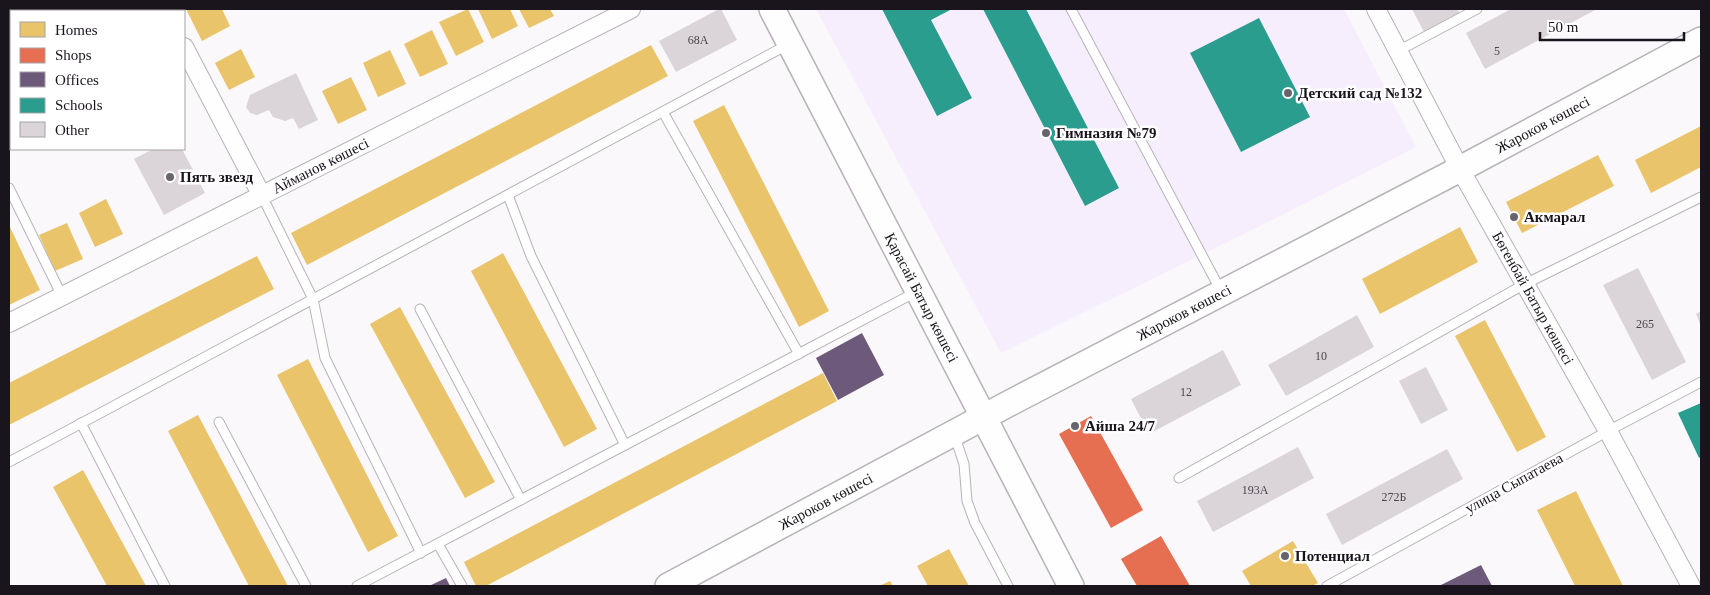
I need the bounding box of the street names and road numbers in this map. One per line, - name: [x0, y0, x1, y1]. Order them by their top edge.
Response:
- street label: Жароков көшесі: [1493, 93, 1592, 156]
- street label: Айманов көшесі: [270, 135, 371, 197]
- street label: Бөгенбай Батыр көшесі: [1489, 229, 1577, 367]
- street label: Қарасай Батыр көшесі: [881, 230, 962, 365]
- street label: Жароков көшесі: [1134, 281, 1234, 344]
- street label: улица Сыпатаева: [1463, 449, 1566, 516]
- street label: Жароков көшесі: [776, 470, 875, 533]

